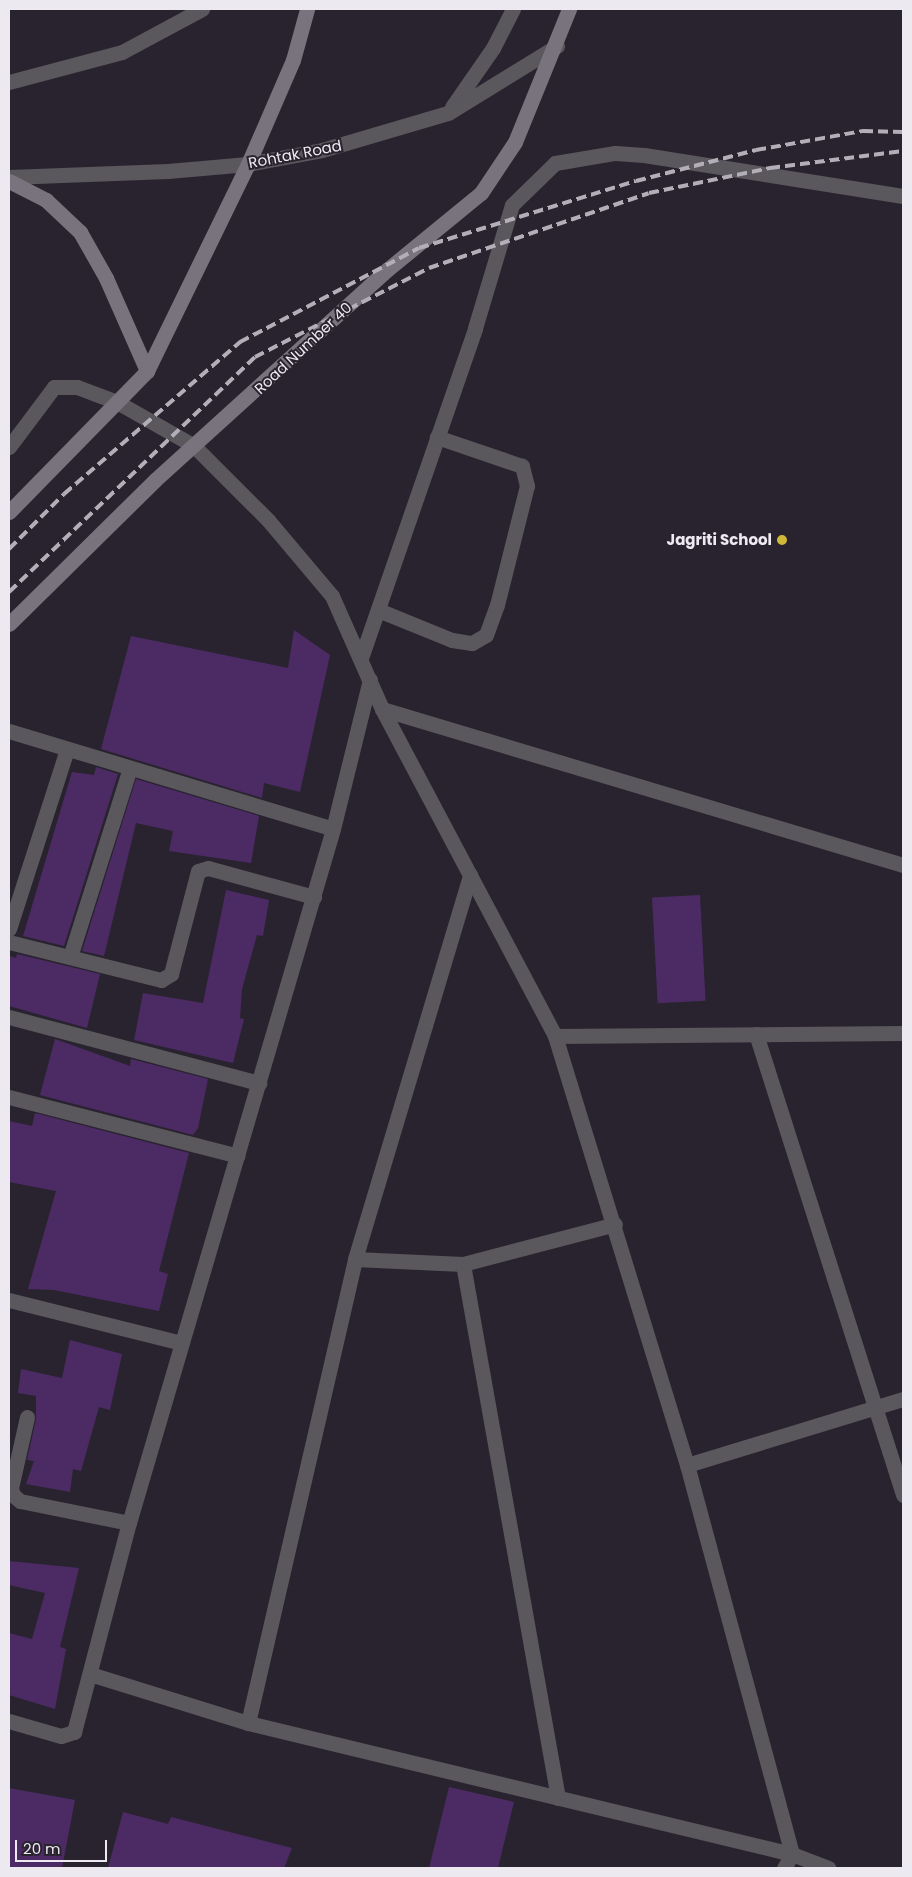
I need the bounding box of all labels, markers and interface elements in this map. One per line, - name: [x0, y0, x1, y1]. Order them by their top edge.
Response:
- street label: Rohtak Road: [247, 136, 343, 172]
- street label: Road Number 40: [251, 298, 355, 398]
- place label: Jagriti School: [666, 531, 772, 549]
- marker: Jagriti School: [776, 534, 788, 546]
- scale bar: [18, 1830, 110, 1862]
- text: 20 m: [23, 1838, 61, 1859]

